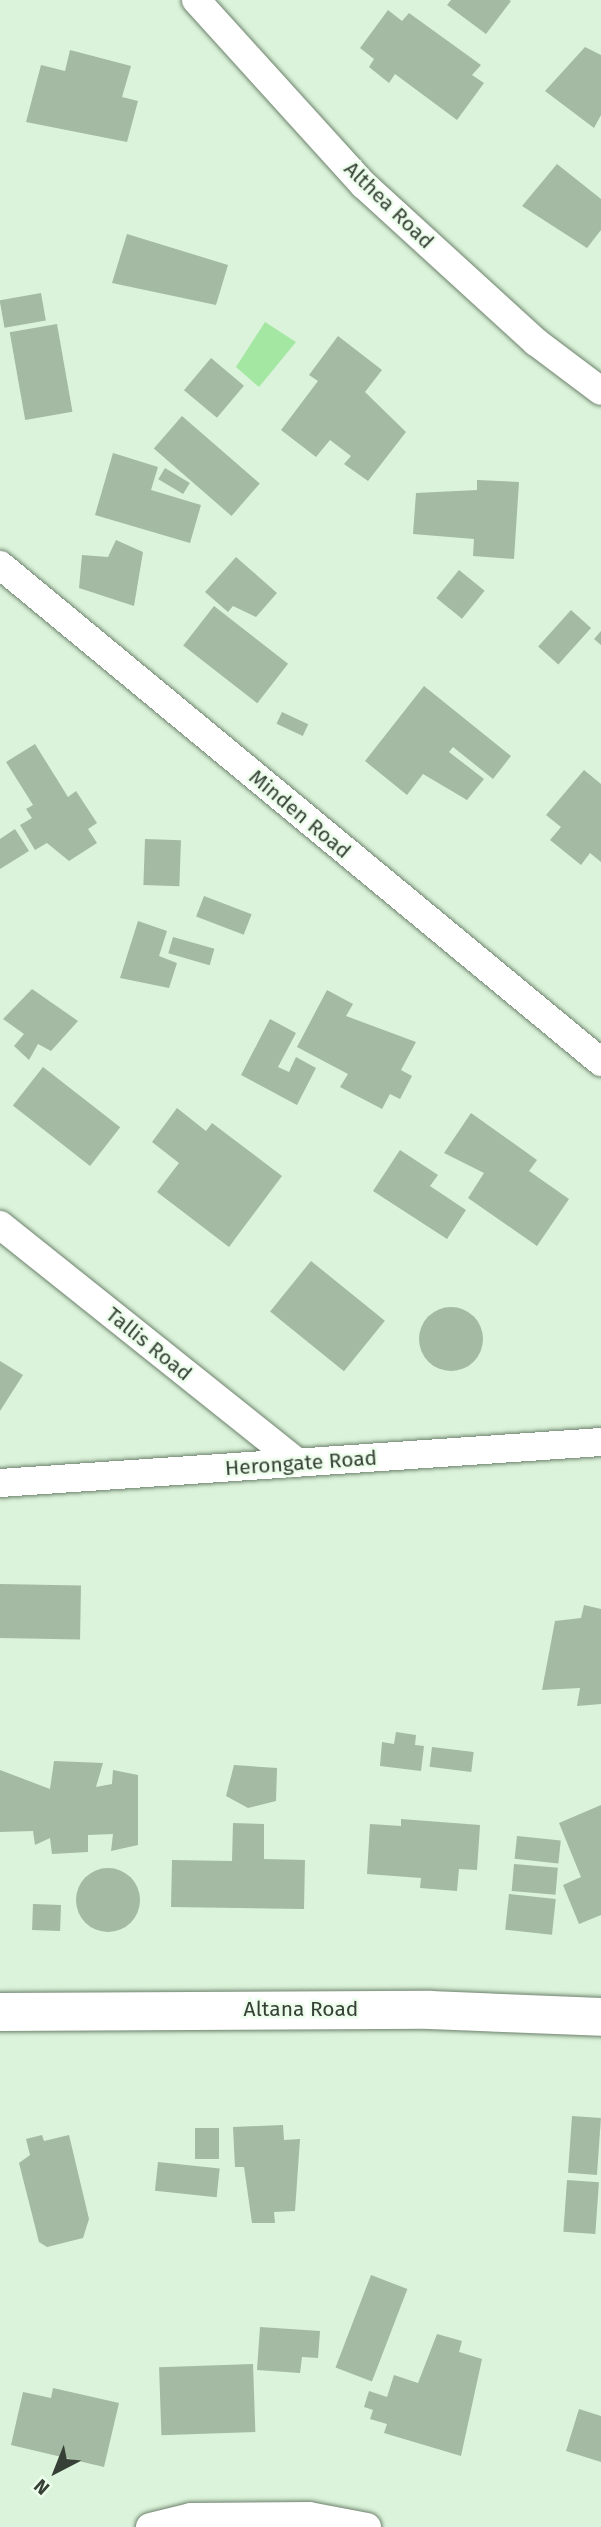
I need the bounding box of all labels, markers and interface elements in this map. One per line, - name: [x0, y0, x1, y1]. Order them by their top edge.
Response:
- street label: Althea Road: [339, 156, 439, 254]
- street label: Minden Road: [244, 764, 356, 864]
- street label: Tallis Road: [101, 1302, 197, 1386]
- street label: Herongate Road: [224, 1445, 378, 1481]
- street label: Altana Road: [244, 1996, 358, 2022]
- north arrow: [21, 2436, 91, 2506]
- text: N: [29, 2474, 54, 2500]

